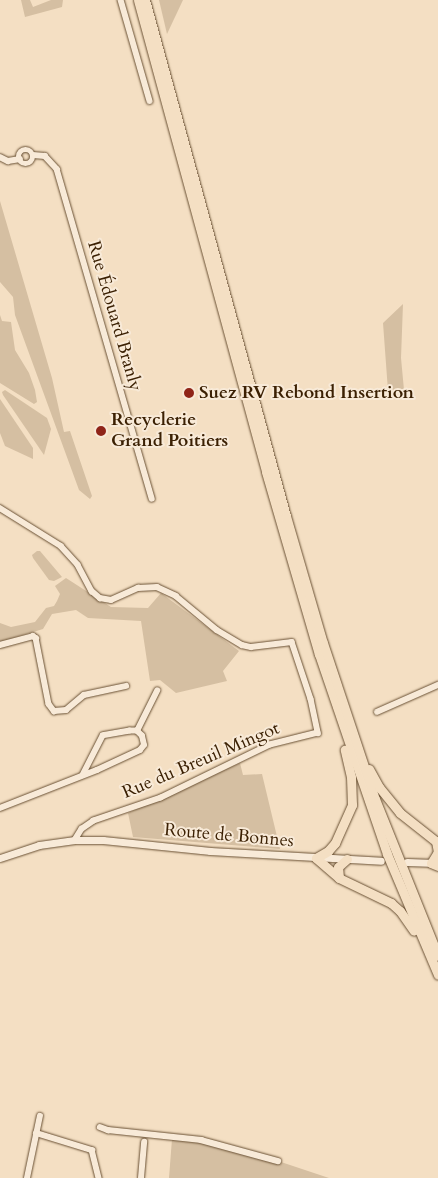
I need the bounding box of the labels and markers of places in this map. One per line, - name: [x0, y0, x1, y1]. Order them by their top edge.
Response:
- place label: Suez RV Rebond Insertion: [199, 382, 414, 404]
- marker: Suez RV Rebond Insertion: [183, 387, 195, 399]
- place label: Recyclerie Grand Poitiers: [111, 410, 228, 452]
- marker: Recyclerie Grand Poitiers: [95, 425, 107, 437]

